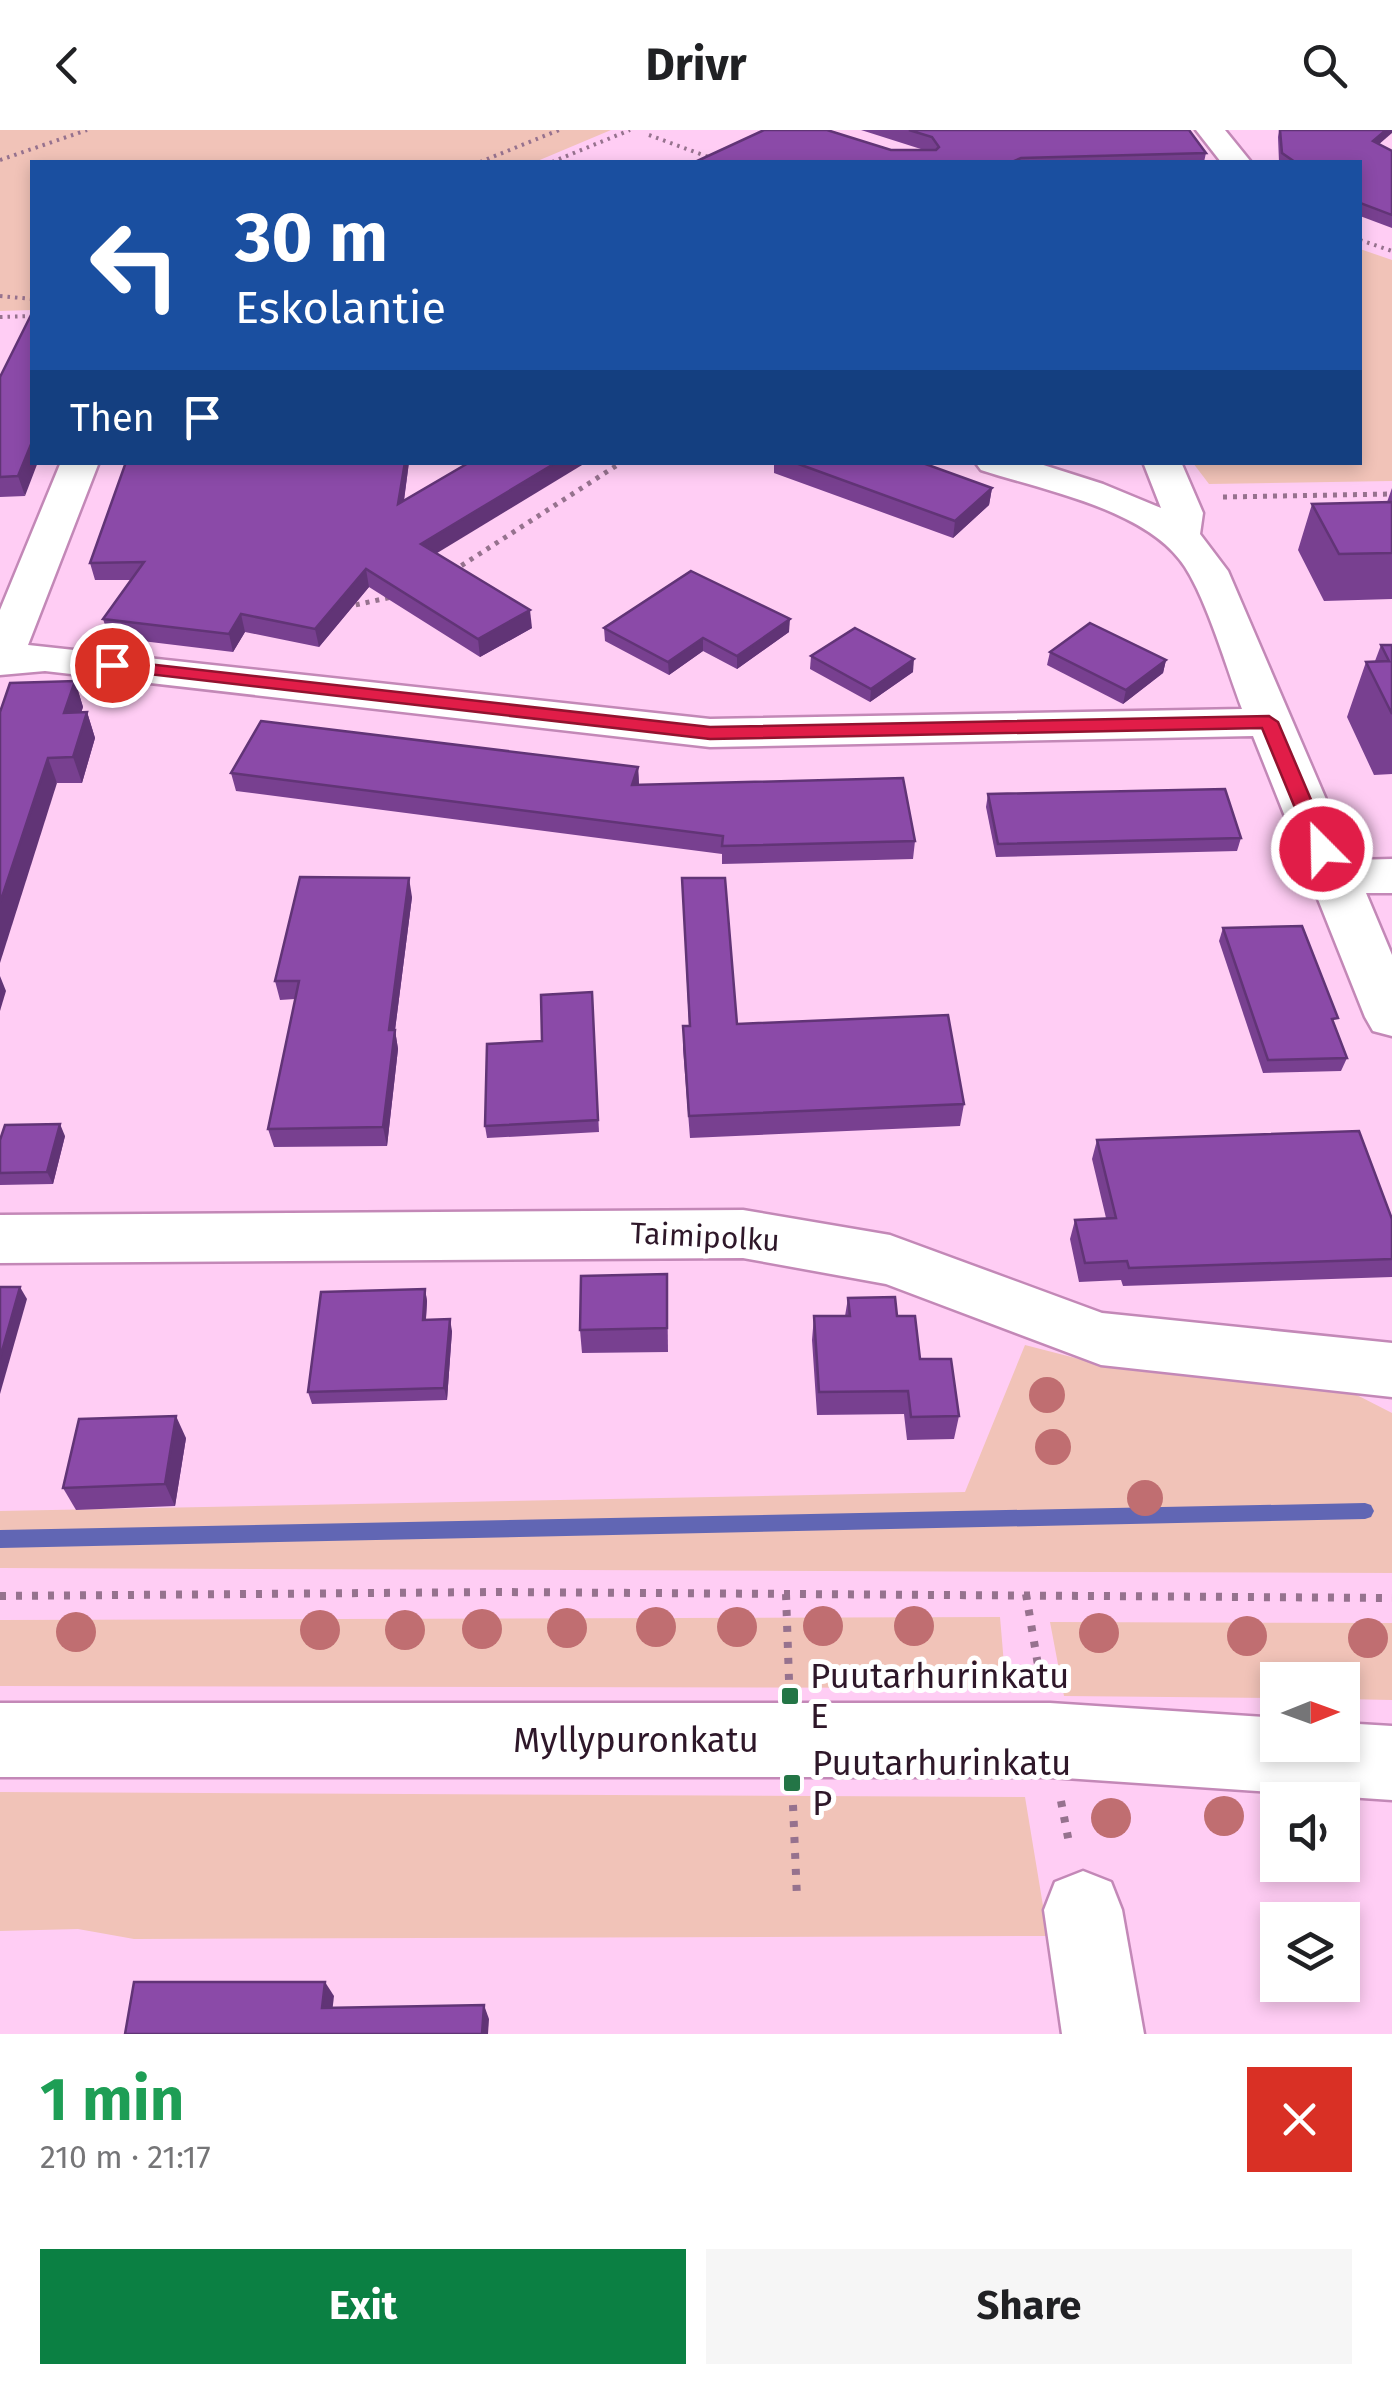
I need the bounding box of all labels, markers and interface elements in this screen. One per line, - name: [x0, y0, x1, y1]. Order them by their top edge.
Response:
- icon: back: [40, 38, 95, 93]
- text: Drivr: [645, 38, 747, 92]
- icon: search: [1297, 38, 1352, 93]
- text: 30 m: [235, 196, 388, 280]
- icon: left: [70, 200, 200, 330]
- text: Eskolantie: [235, 281, 446, 335]
- icon: arrive: [175, 390, 230, 445]
- text: Then: [70, 395, 155, 441]
- pin: [70, 623, 155, 708]
- icon: arrive: [85, 638, 140, 693]
- position arrow: [1270, 797, 1374, 901]
- street label: Taimipolku: [629, 1215, 781, 1259]
- place label: Puutarhurinkatu E: [810, 1655, 1069, 1737]
- north arrow: [1260, 1662, 1360, 1762]
- map controls: [1260, 1662, 1360, 2002]
- marker: Puutarhurinkatu E: [779, 1685, 801, 1707]
- street label: Myllypuronkatu: [513, 1719, 759, 1761]
- place label: Puutarhurinkatu P: [812, 1742, 1071, 1824]
- marker: Puutarhurinkatu P: [781, 1772, 803, 1794]
- button: sound: [1260, 1782, 1360, 1882]
- button: layers: [1260, 1902, 1360, 2002]
- text: 1 min: [40, 2064, 184, 2136]
- button: close: [1247, 2067, 1352, 2172]
- text: 210 m · 21:17: [40, 2138, 211, 2176]
- button: Exit: [40, 2249, 686, 2364]
- button: Share: [706, 2249, 1352, 2364]

